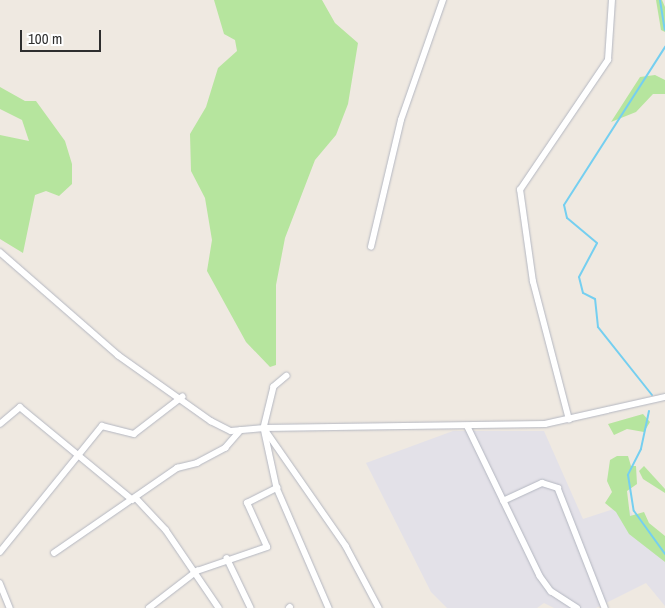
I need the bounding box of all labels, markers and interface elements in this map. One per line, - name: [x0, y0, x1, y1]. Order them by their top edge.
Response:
- scale bar: [22, 20, 104, 52]
- text: 100 m: [28, 28, 62, 49]

